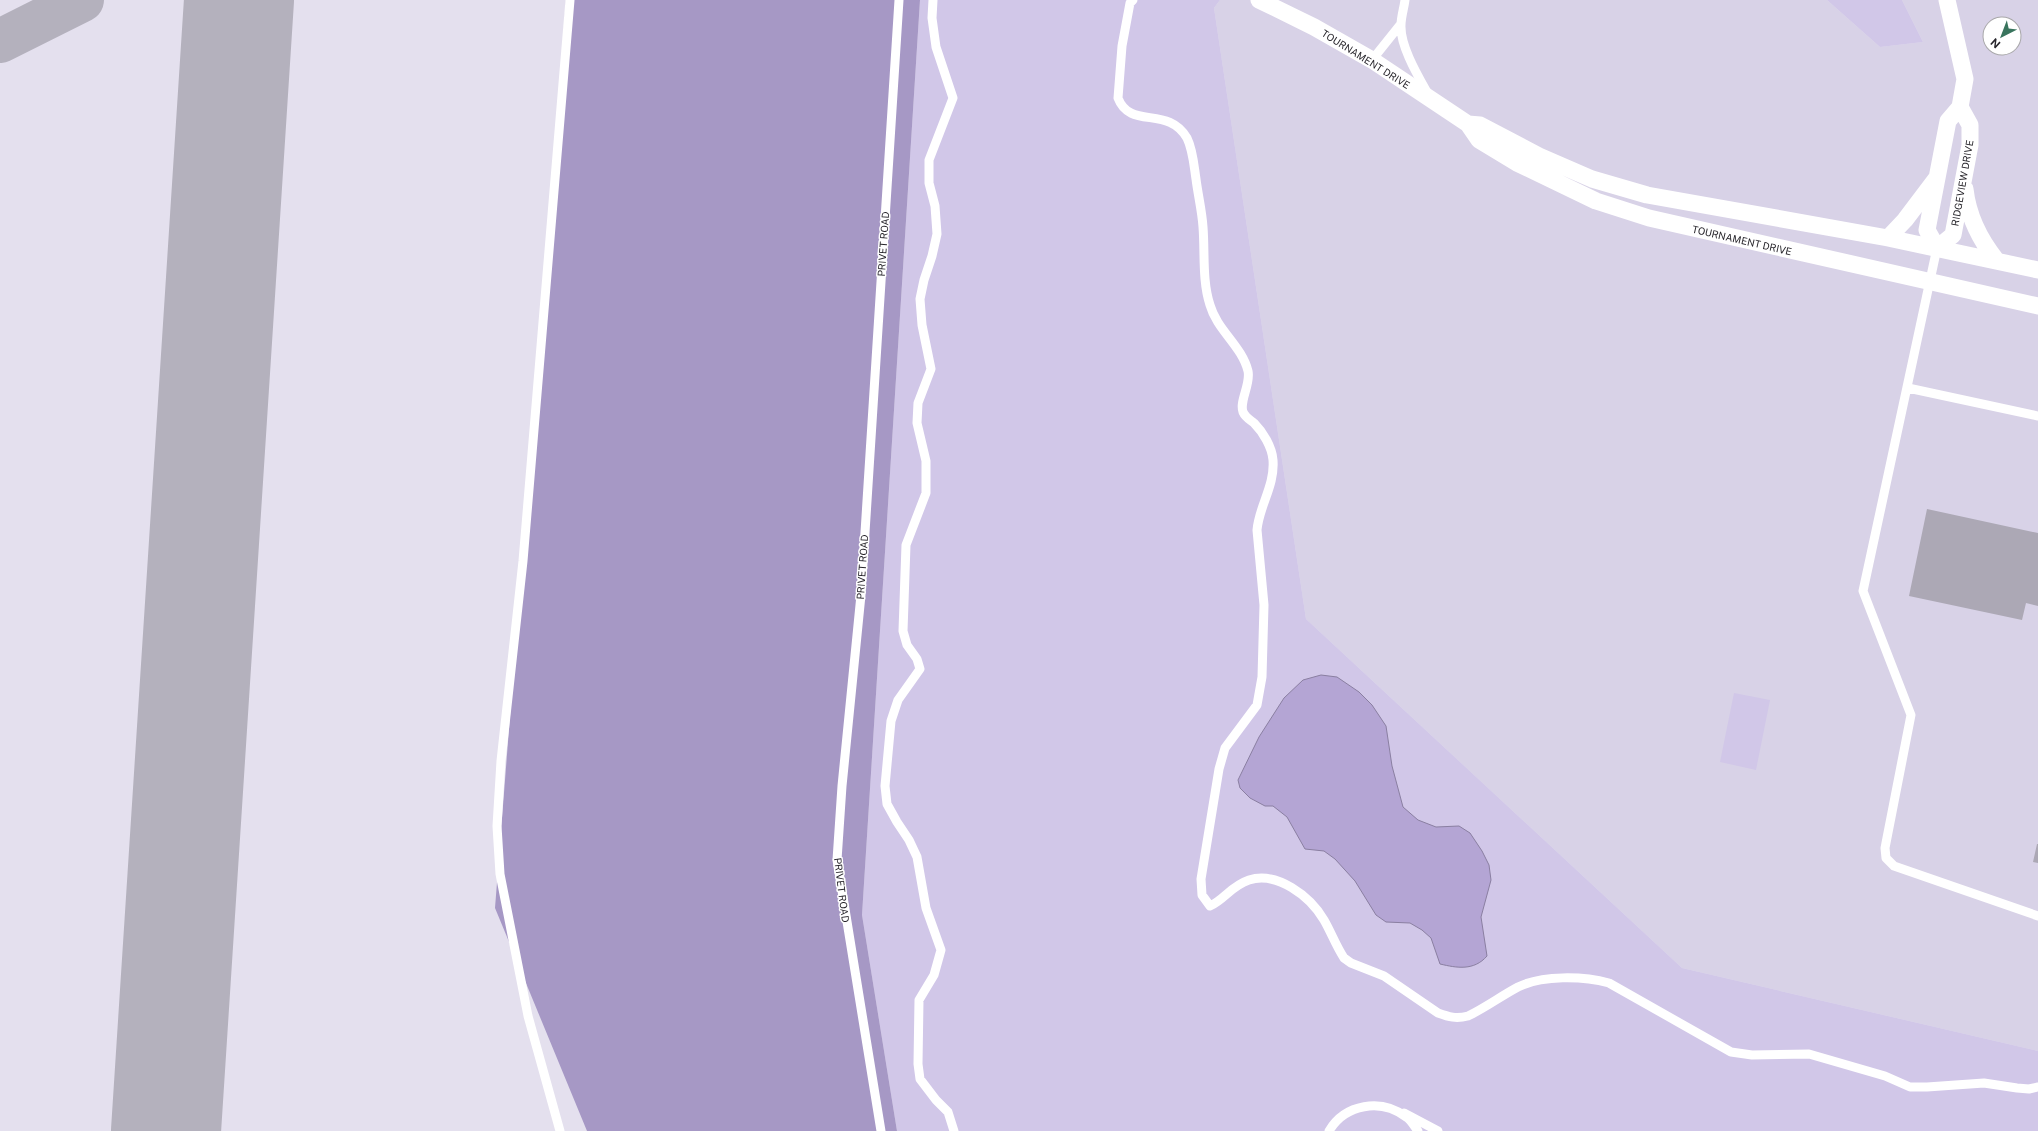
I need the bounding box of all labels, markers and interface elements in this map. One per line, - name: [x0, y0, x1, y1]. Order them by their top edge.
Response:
- north arrow: [1982, 16, 2022, 56]
- street label: TOURNAMENT DRIVE: [1320, 27, 1412, 91]
- text: N: [1988, 36, 2003, 51]
- street label: RIDGEVIEW DRIVE: [1949, 139, 1975, 227]
- street label: PRIVET ROAD: [875, 211, 891, 277]
- street label: TOURNAMENT DRIVE: [1691, 223, 1793, 257]
- street label: PRIVET ROAD: [854, 534, 870, 600]
- street label: PRIVET ROAD: [832, 857, 852, 923]

